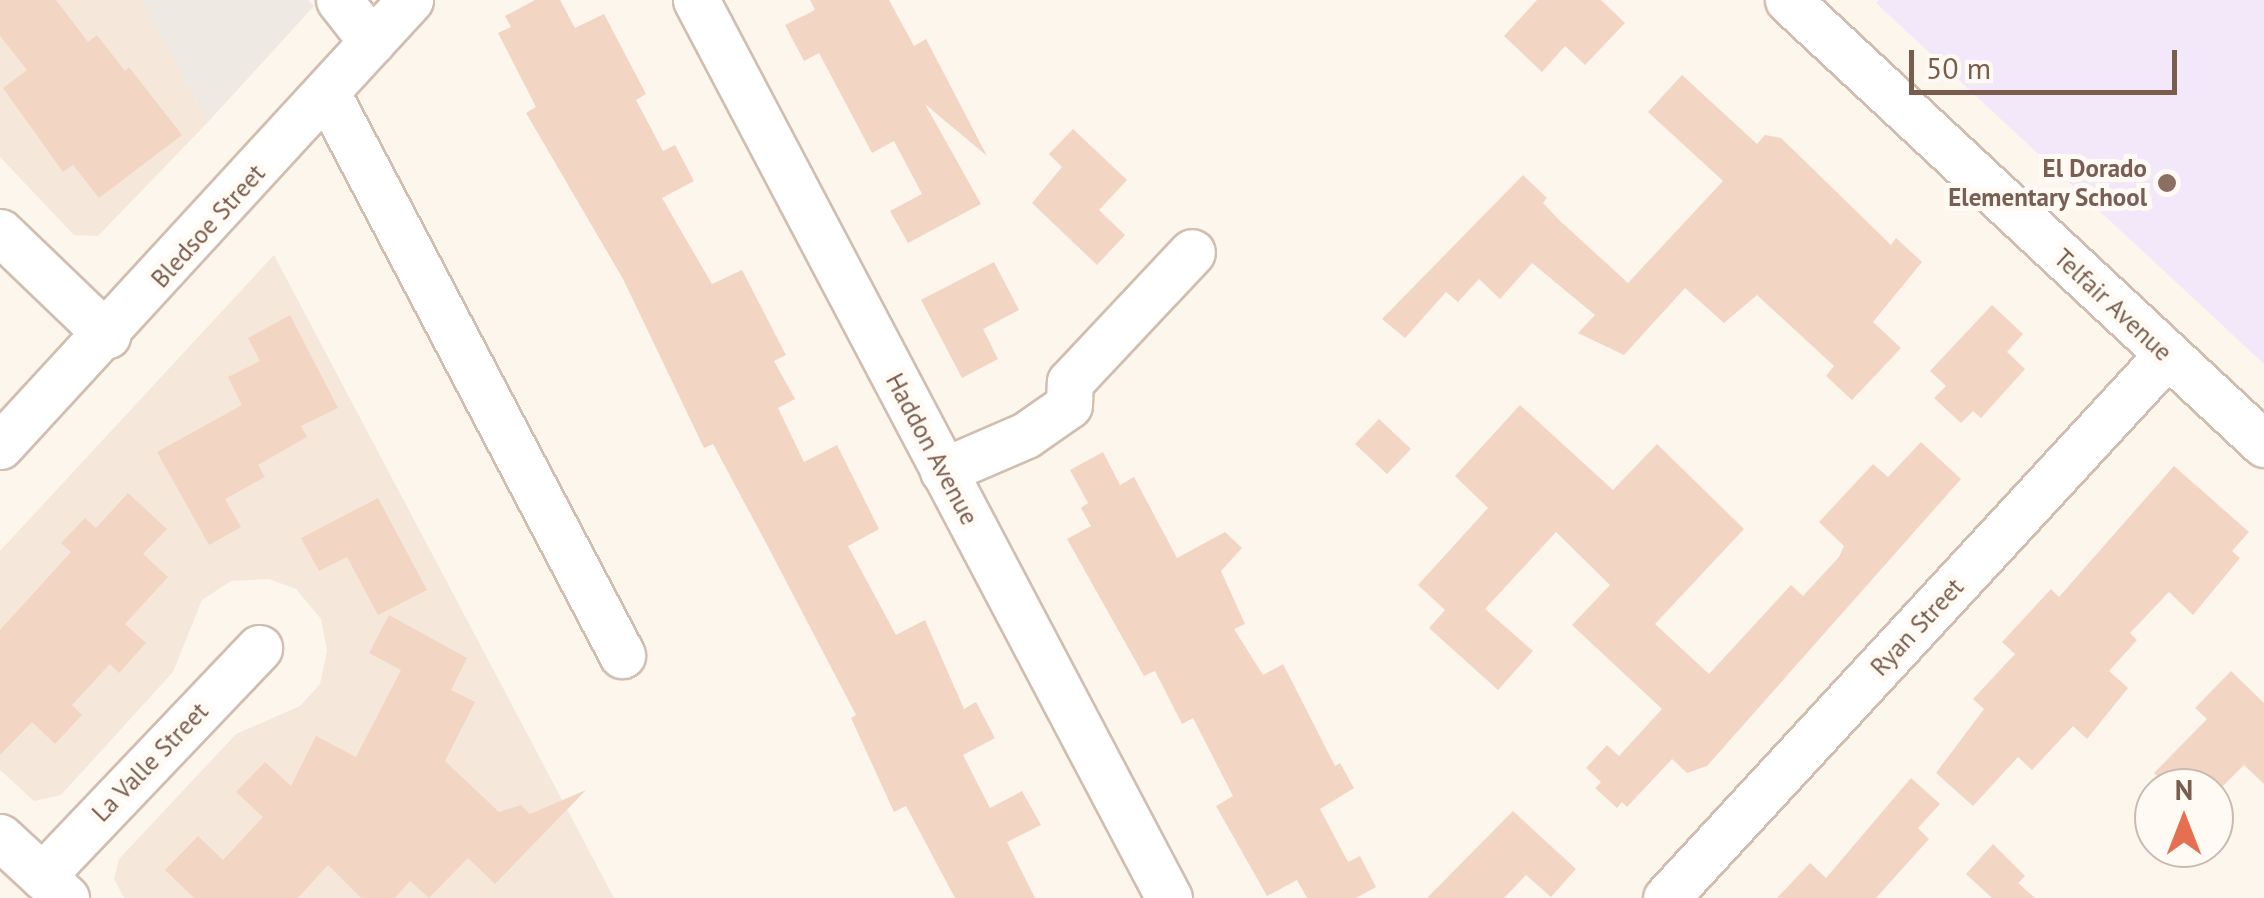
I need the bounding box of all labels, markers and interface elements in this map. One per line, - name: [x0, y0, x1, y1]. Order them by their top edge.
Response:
- scale bar: [1914, 30, 2182, 92]
- text: 50 m: [1926, 48, 1991, 87]
- place label: El Dorado Elementary School: [1947, 154, 2147, 213]
- street label: Bledsoe Street: [145, 158, 271, 294]
- marker: El Dorado Elementary School: [2156, 172, 2178, 194]
- street label: Telfair Avenue: [2048, 243, 2178, 367]
- street label: Haddon Avenue: [879, 368, 985, 530]
- street label: Ryan Street: [1864, 572, 1970, 682]
- street label: La Valle Street: [85, 696, 215, 828]
- north arrow: [2134, 768, 2234, 868]
- text: N: [2175, 771, 2193, 808]

